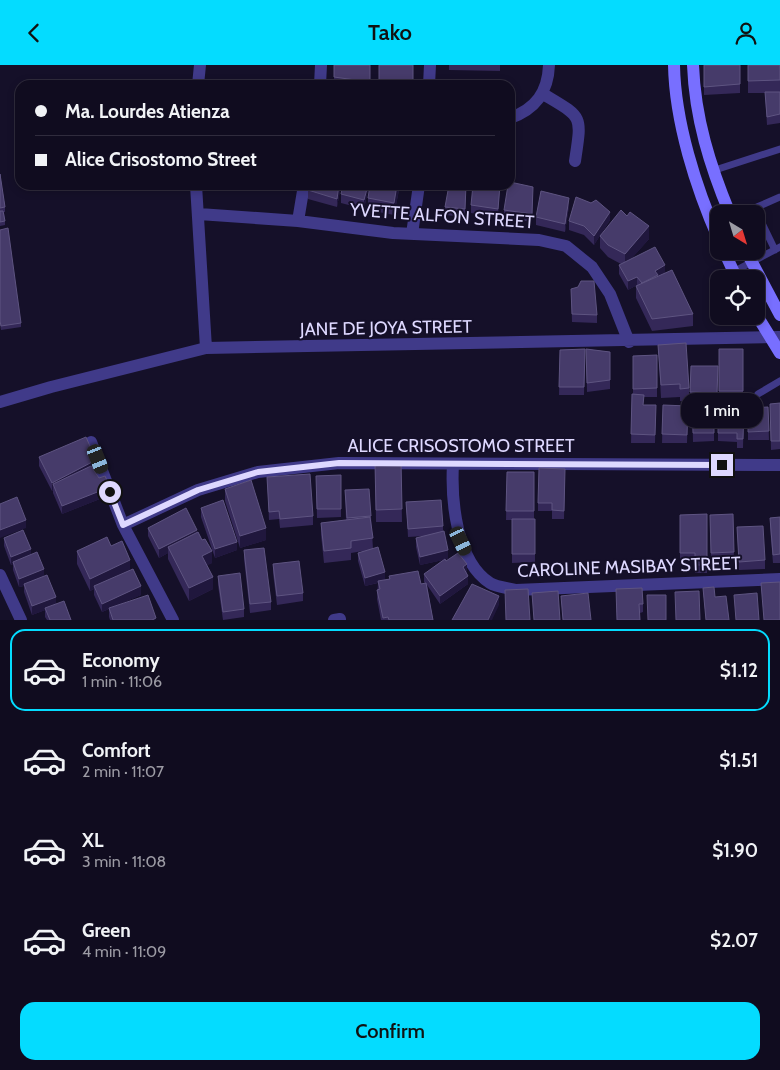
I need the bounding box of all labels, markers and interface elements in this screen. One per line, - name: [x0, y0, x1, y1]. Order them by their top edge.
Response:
- icon: back: [20, 19, 48, 47]
- text: Tako: [368, 19, 412, 46]
- icon: person: [732, 19, 760, 47]
- text: Ma. Lourdes Atienza: [65, 100, 230, 123]
- text: Alice Crisostomo Street: [65, 148, 257, 171]
- street label: YVETTE ALFON STREET: [348, 199, 535, 233]
- north arrow: [710, 205, 765, 260]
- map controls: [710, 205, 765, 325]
- button: locate: [710, 270, 765, 325]
- street label: JANE DE JOYA STREET: [299, 315, 473, 341]
- callout: 1 min: [681, 393, 763, 427]
- text: 1 min: [704, 401, 740, 420]
- street label: ALICE CRISOSTOMO STREET: [347, 435, 575, 457]
- car: [85, 442, 110, 476]
- route end: [711, 454, 733, 476]
- route start: [99, 481, 121, 503]
- car: [447, 524, 474, 558]
- street label: CAROLINE MASIBAY STREET: [517, 552, 741, 582]
- icon: car: [22, 648, 67, 693]
- text: Economy: [82, 649, 160, 672]
- text: $1.12: [720, 659, 758, 682]
- text: 1 min · 11:06: [82, 672, 162, 691]
- icon: car: [22, 738, 67, 783]
- text: Comfort: [82, 739, 151, 762]
- text: $1.51: [719, 749, 758, 772]
- text: 2 min · 11:07: [82, 762, 164, 781]
- icon: car: [22, 828, 67, 873]
- text: XL: [82, 829, 103, 852]
- text: $1.90: [712, 839, 758, 862]
- text: 3 min · 11:08: [82, 852, 166, 871]
- icon: car: [22, 918, 67, 963]
- text: Green: [82, 919, 131, 942]
- text: $2.07: [710, 929, 758, 952]
- text: 4 min · 11:09: [82, 942, 166, 961]
- button: Confirm: [20, 1002, 760, 1060]

